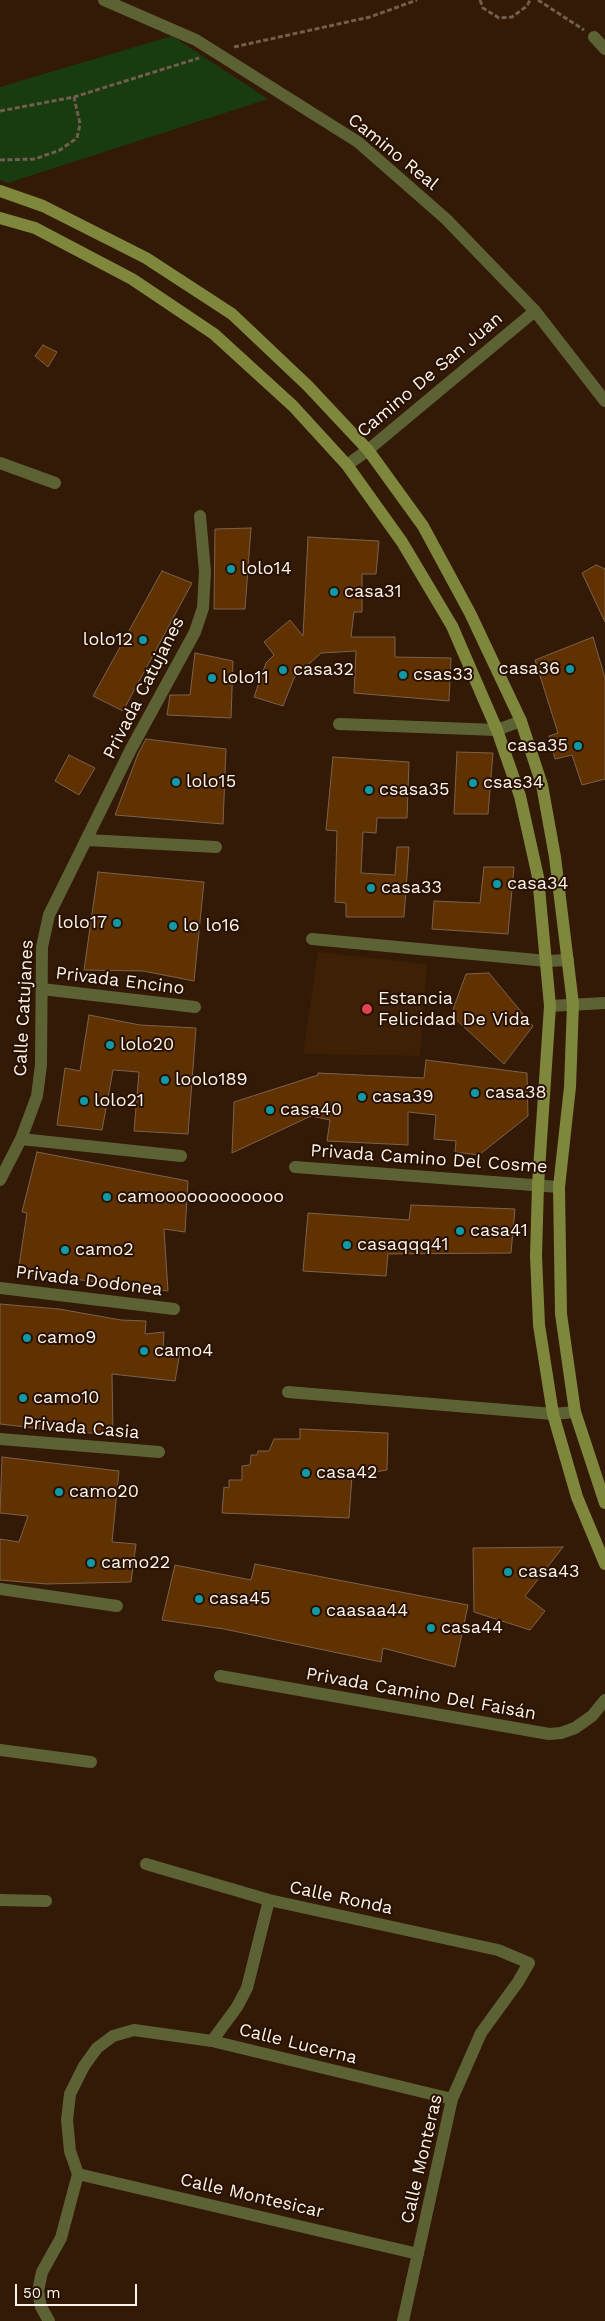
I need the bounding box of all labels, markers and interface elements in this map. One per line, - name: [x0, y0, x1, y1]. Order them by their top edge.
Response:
- street label: Camino Real: [343, 109, 443, 195]
- street label: Camino De San Juan: [353, 308, 507, 442]
- place label: lolo14: [241, 558, 292, 580]
- marker: lolo14: [225, 563, 237, 575]
- place label: casa31: [344, 581, 401, 603]
- marker: casa31: [328, 586, 340, 598]
- street label: Privada Catujanes: [99, 613, 189, 763]
- place label: lolo12: [83, 629, 133, 651]
- marker: lolo12: [137, 634, 149, 646]
- place label: casa36: [499, 658, 560, 680]
- place label: casa32: [293, 659, 354, 681]
- marker: casa36: [564, 663, 576, 675]
- marker: casa32: [277, 664, 289, 676]
- place label: csas33: [413, 664, 473, 686]
- place label: lolo11: [222, 667, 269, 689]
- marker: csas33: [397, 669, 409, 681]
- marker: lolo11: [206, 672, 218, 684]
- place label: casa35: [507, 735, 568, 757]
- marker: casa35: [572, 740, 584, 752]
- place label: lolo15: [186, 771, 236, 793]
- place label: csas34: [483, 772, 544, 794]
- marker: lolo15: [170, 776, 182, 788]
- marker: csas34: [467, 777, 479, 789]
- place label: csasa35: [379, 779, 449, 801]
- marker: csasa35: [363, 784, 375, 796]
- place label: casa34: [507, 873, 568, 895]
- place label: casa33: [381, 877, 442, 899]
- marker: casa34: [491, 878, 503, 890]
- marker: casa33: [365, 882, 377, 894]
- place label: lolo17: [57, 912, 107, 934]
- place label: lo lo16: [183, 915, 240, 937]
- marker: lolo17: [111, 917, 123, 929]
- marker: lo lo16: [167, 920, 179, 932]
- street label: Calle Catujanes: [10, 939, 38, 1077]
- street label: Privada Encino: [54, 962, 186, 1000]
- place label: Estancia Felicidad De Vida: [378, 988, 530, 1030]
- marker: Estancia Felicidad De Vida: [360, 1002, 374, 1016]
- place label: lolo20: [120, 1034, 174, 1056]
- marker: lolo20: [104, 1039, 116, 1051]
- place label: loolo189: [175, 1069, 248, 1091]
- marker: loolo189: [159, 1074, 171, 1086]
- place label: casa38: [485, 1082, 547, 1104]
- place label: casa39: [372, 1086, 434, 1108]
- marker: casa38: [469, 1087, 481, 1099]
- place label: lolo21: [94, 1090, 144, 1112]
- marker: casa39: [356, 1091, 368, 1103]
- marker: lolo21: [78, 1095, 90, 1107]
- place label: casa40: [280, 1099, 342, 1121]
- marker: casa40: [264, 1104, 276, 1116]
- street label: Privada Camino Del Cosme: [310, 1140, 548, 1178]
- place label: camoooooooooooo: [117, 1186, 284, 1208]
- marker: camoooooooooooo: [101, 1191, 113, 1203]
- place label: casa41: [470, 1220, 528, 1242]
- marker: casa41: [454, 1225, 466, 1237]
- place label: casaqqq41: [357, 1234, 449, 1256]
- place label: camo2: [75, 1239, 134, 1261]
- marker: casaqqq41: [341, 1239, 353, 1251]
- marker: camo2: [59, 1244, 71, 1256]
- street label: Privada Dodonea: [14, 1261, 164, 1301]
- place label: camo9: [37, 1327, 96, 1349]
- marker: camo9: [21, 1332, 33, 1344]
- place label: camo4: [154, 1340, 213, 1362]
- marker: camo4: [138, 1345, 150, 1357]
- place label: camo10: [33, 1387, 99, 1409]
- marker: camo10: [17, 1392, 29, 1404]
- street label: Privada Casia: [22, 1412, 140, 1444]
- place label: casa42: [316, 1462, 377, 1484]
- marker: casa42: [300, 1467, 312, 1479]
- place label: camo20: [69, 1481, 139, 1503]
- marker: camo20: [53, 1486, 65, 1498]
- place label: camo22: [101, 1552, 170, 1574]
- marker: camo22: [85, 1557, 97, 1569]
- place label: casa43: [518, 1561, 579, 1583]
- marker: casa43: [502, 1566, 514, 1578]
- place label: casa45: [209, 1588, 270, 1610]
- marker: casa45: [193, 1593, 205, 1605]
- place label: caasaa44: [326, 1600, 408, 1622]
- marker: caasaa44: [310, 1605, 322, 1617]
- place label: casa44: [441, 1617, 503, 1639]
- marker: casa44: [425, 1622, 437, 1634]
- street label: Privada Camino Del Faisán: [304, 1663, 538, 1725]
- street label: Calle Ronda: [287, 1877, 395, 1919]
- street label: Calle Lucerna: [237, 2019, 359, 2069]
- street label: Calle Monteras: [397, 2092, 447, 2226]
- street label: Calle Montesicar: [178, 2169, 326, 2223]
- scale bar: [18, 2274, 140, 2306]
- text: 50 m: [23, 2284, 60, 2302]

